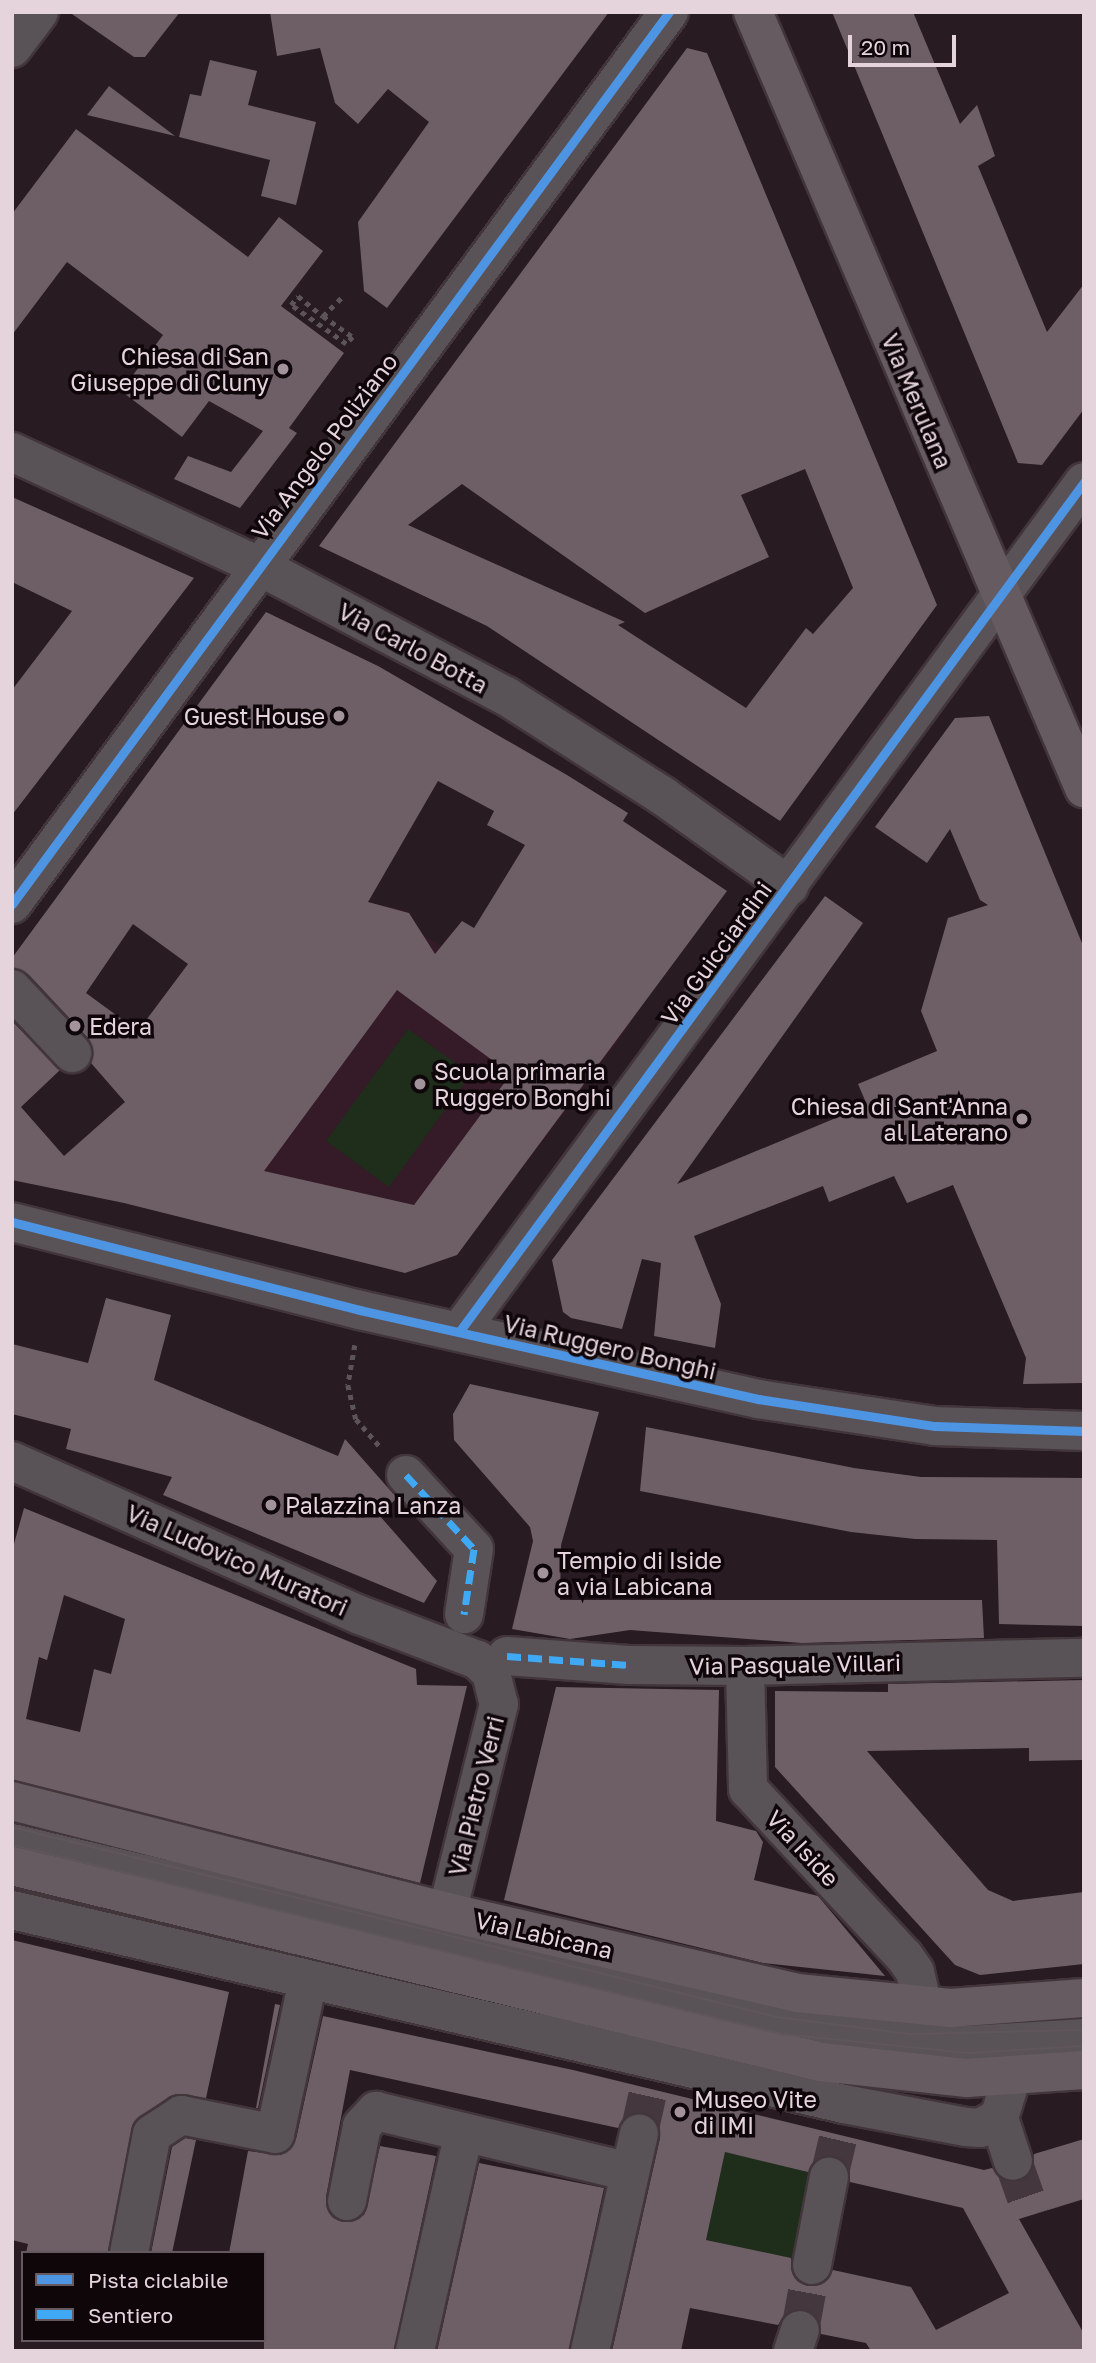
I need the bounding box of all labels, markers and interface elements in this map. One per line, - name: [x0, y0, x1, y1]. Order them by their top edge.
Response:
- scale bar: [851, 21, 960, 65]
- text: 20 m: [861, 34, 910, 60]
- street label: Via Merulana: [876, 329, 958, 473]
- place label: Chiesa di San Giuseppe di Cluny: [70, 342, 269, 396]
- street label: Via Angelo Poliziano: [245, 348, 403, 544]
- marker: Chiesa di San Giuseppe di Cluny: [275, 361, 291, 377]
- street label: Via Carlo Botta: [334, 597, 492, 699]
- place label: Guest House: [184, 702, 325, 730]
- marker: Guest House: [331, 708, 347, 724]
- street label: Via Guicciardini: [655, 876, 777, 1030]
- place label: Edera: [89, 1012, 152, 1040]
- marker: Edera: [67, 1018, 83, 1034]
- place label: Scuola primaria Ruggero Bonghi: [434, 1057, 611, 1111]
- marker: Scuola primaria Ruggero Bonghi: [412, 1076, 428, 1092]
- place label: Chiesa di Sant'Anna al Laterano: [791, 1092, 1008, 1146]
- marker: Chiesa di Sant'Anna al Laterano: [1014, 1111, 1030, 1127]
- street label: Via Ruggero Bonghi: [501, 1309, 719, 1385]
- place label: Palazzina Lanza: [285, 1491, 461, 1519]
- marker: Palazzina Lanza: [263, 1497, 279, 1513]
- street label: Via Ludovico Muratori: [122, 1499, 352, 1621]
- place label: Tempio di Iside a via Labicana: [557, 1546, 722, 1600]
- marker: Tempio di Iside a via Labicana: [535, 1565, 551, 1581]
- street label: Via Pasquale Villari: [689, 1648, 901, 1680]
- street label: Via Pietro Verri: [443, 1713, 509, 1879]
- street label: Via Iside: [761, 1804, 845, 1892]
- street label: Via Labicana: [473, 1906, 615, 1964]
- place label: Museo Vite di IMI: [694, 2085, 817, 2139]
- marker: Museo Vite di IMI: [672, 2104, 688, 2120]
- legend: [21, 2251, 266, 2342]
- text: Pista ciclabile: [88, 2267, 228, 2293]
- text: Sentiero: [88, 2302, 173, 2328]

